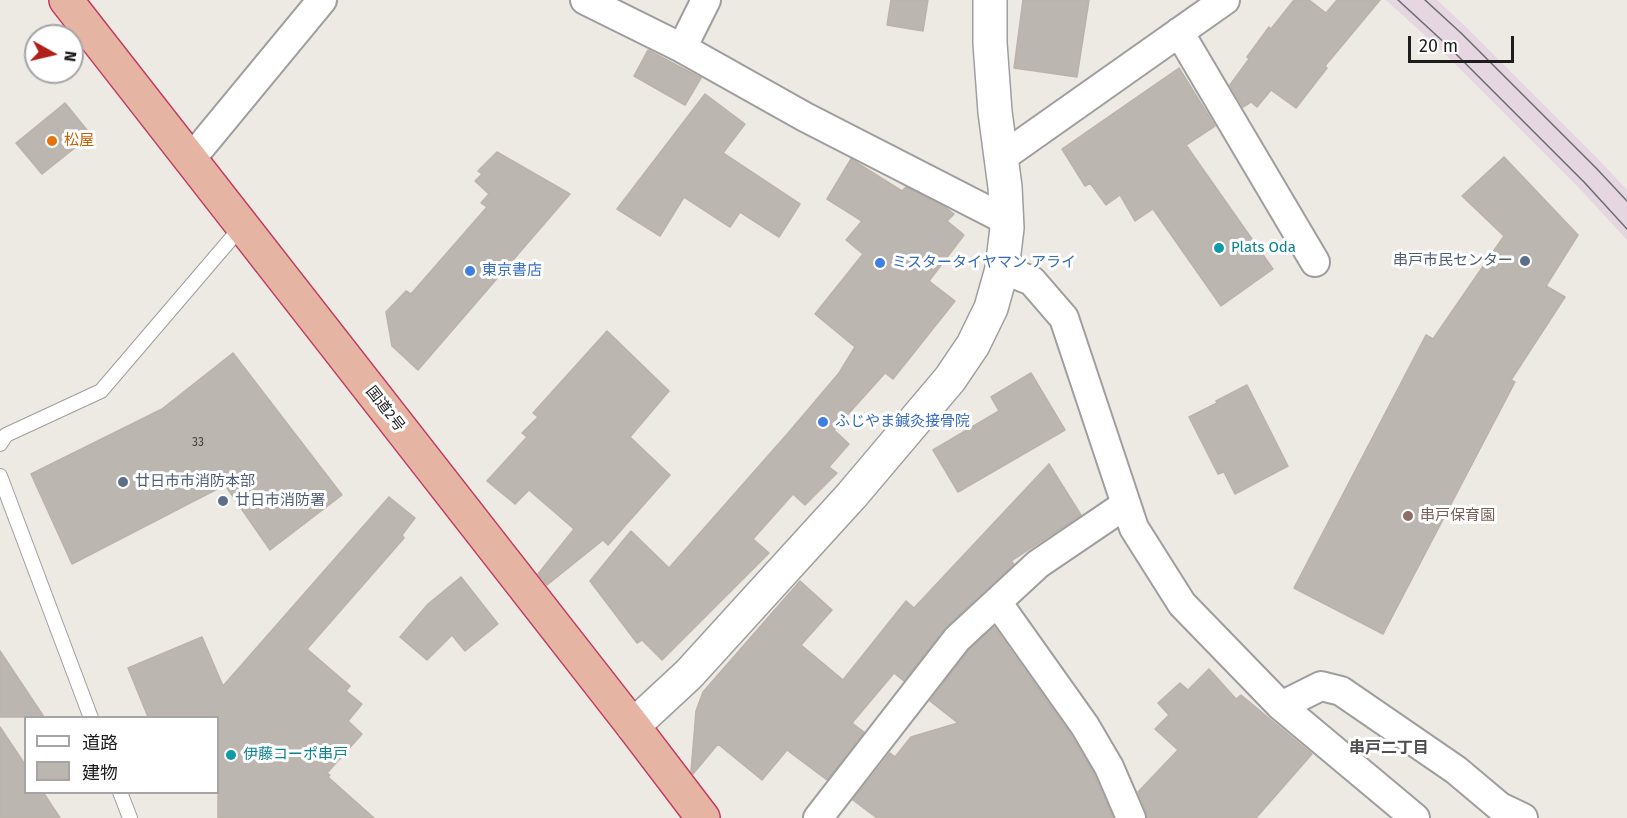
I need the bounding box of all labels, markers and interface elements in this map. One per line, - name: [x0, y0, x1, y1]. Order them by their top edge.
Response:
- north arrow: [24, 24, 84, 84]
- scale bar: [1411, 24, 1518, 62]
- text: 20 m: [1419, 35, 1458, 57]
- text: N: [60, 50, 80, 63]
- place label: 松屋: [64, 132, 94, 150]
- marker: 松屋: [45, 134, 59, 148]
- place label: Plats Oda: [1231, 239, 1296, 257]
- marker: Plats Oda: [1212, 241, 1226, 255]
- place label: 串戸市民センター: [1393, 252, 1513, 270]
- place label: ミスタータイヤマン アライ: [892, 254, 1076, 272]
- marker: 串戸市民センター: [1518, 254, 1532, 268]
- marker: ミスタータイヤマン アライ: [873, 256, 887, 270]
- place label: 東京書店: [482, 262, 542, 280]
- marker: 東京書店: [463, 264, 477, 278]
- street label: 国道2号: [362, 383, 408, 435]
- place label: ふじやま鍼灸接骨院: [835, 413, 970, 431]
- marker: ふじやま鍼灸接骨院: [816, 415, 830, 429]
- house number: 33: [192, 436, 204, 450]
- place label: 廿日市市消防本部: [135, 473, 255, 491]
- marker: 廿日市市消防本部: [116, 475, 130, 489]
- place label: 廿日市消防署: [235, 492, 325, 510]
- marker: 廿日市消防署: [216, 494, 230, 508]
- place label: 串戸保育園: [1420, 507, 1495, 525]
- marker: 串戸保育園: [1401, 509, 1415, 523]
- legend: [24, 716, 219, 794]
- text: 道路: [82, 732, 118, 754]
- district label: 串戸二丁目: [1349, 739, 1429, 759]
- place label: 伊藤コーポ串戸: [243, 746, 348, 764]
- marker: 伊藤コーポ串戸: [224, 748, 238, 762]
- text: 建物: [82, 762, 118, 784]

